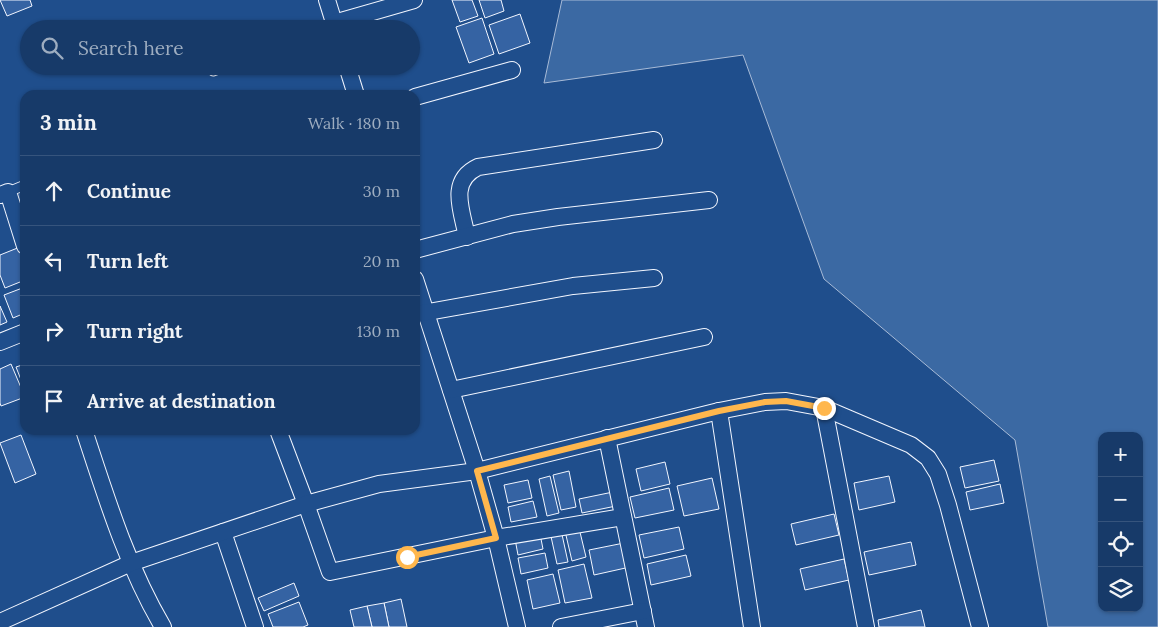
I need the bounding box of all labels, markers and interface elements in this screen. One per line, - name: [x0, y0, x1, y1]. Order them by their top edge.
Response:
- search box: [20, 20, 420, 75]
- icon: search: [38, 34, 66, 62]
- text: Search here: [78, 36, 184, 60]
- text: 3 min: [40, 109, 97, 136]
- text: Walk · 180 m: [308, 113, 400, 133]
- icon: ahead: [40, 177, 68, 205]
- text: Continue: [87, 179, 171, 203]
- text: 30 m: [363, 181, 400, 201]
- icon: left: [40, 247, 68, 275]
- text: Turn left: [87, 249, 168, 273]
- text: 20 m: [363, 251, 400, 271]
- icon: right: [40, 317, 68, 345]
- text: Turn right: [87, 319, 183, 343]
- text: 130 m: [357, 321, 400, 341]
- icon: arrive: [40, 387, 68, 415]
- text: Arrive at destination: [87, 389, 276, 413]
- route end: [813, 397, 836, 420]
- map controls: [1098, 432, 1143, 612]
- button: +: [1098, 432, 1143, 477]
- button: −: [1098, 477, 1143, 522]
- button: locate: [1098, 522, 1143, 567]
- route start: [396, 546, 419, 569]
- button: layers: [1098, 567, 1143, 612]

